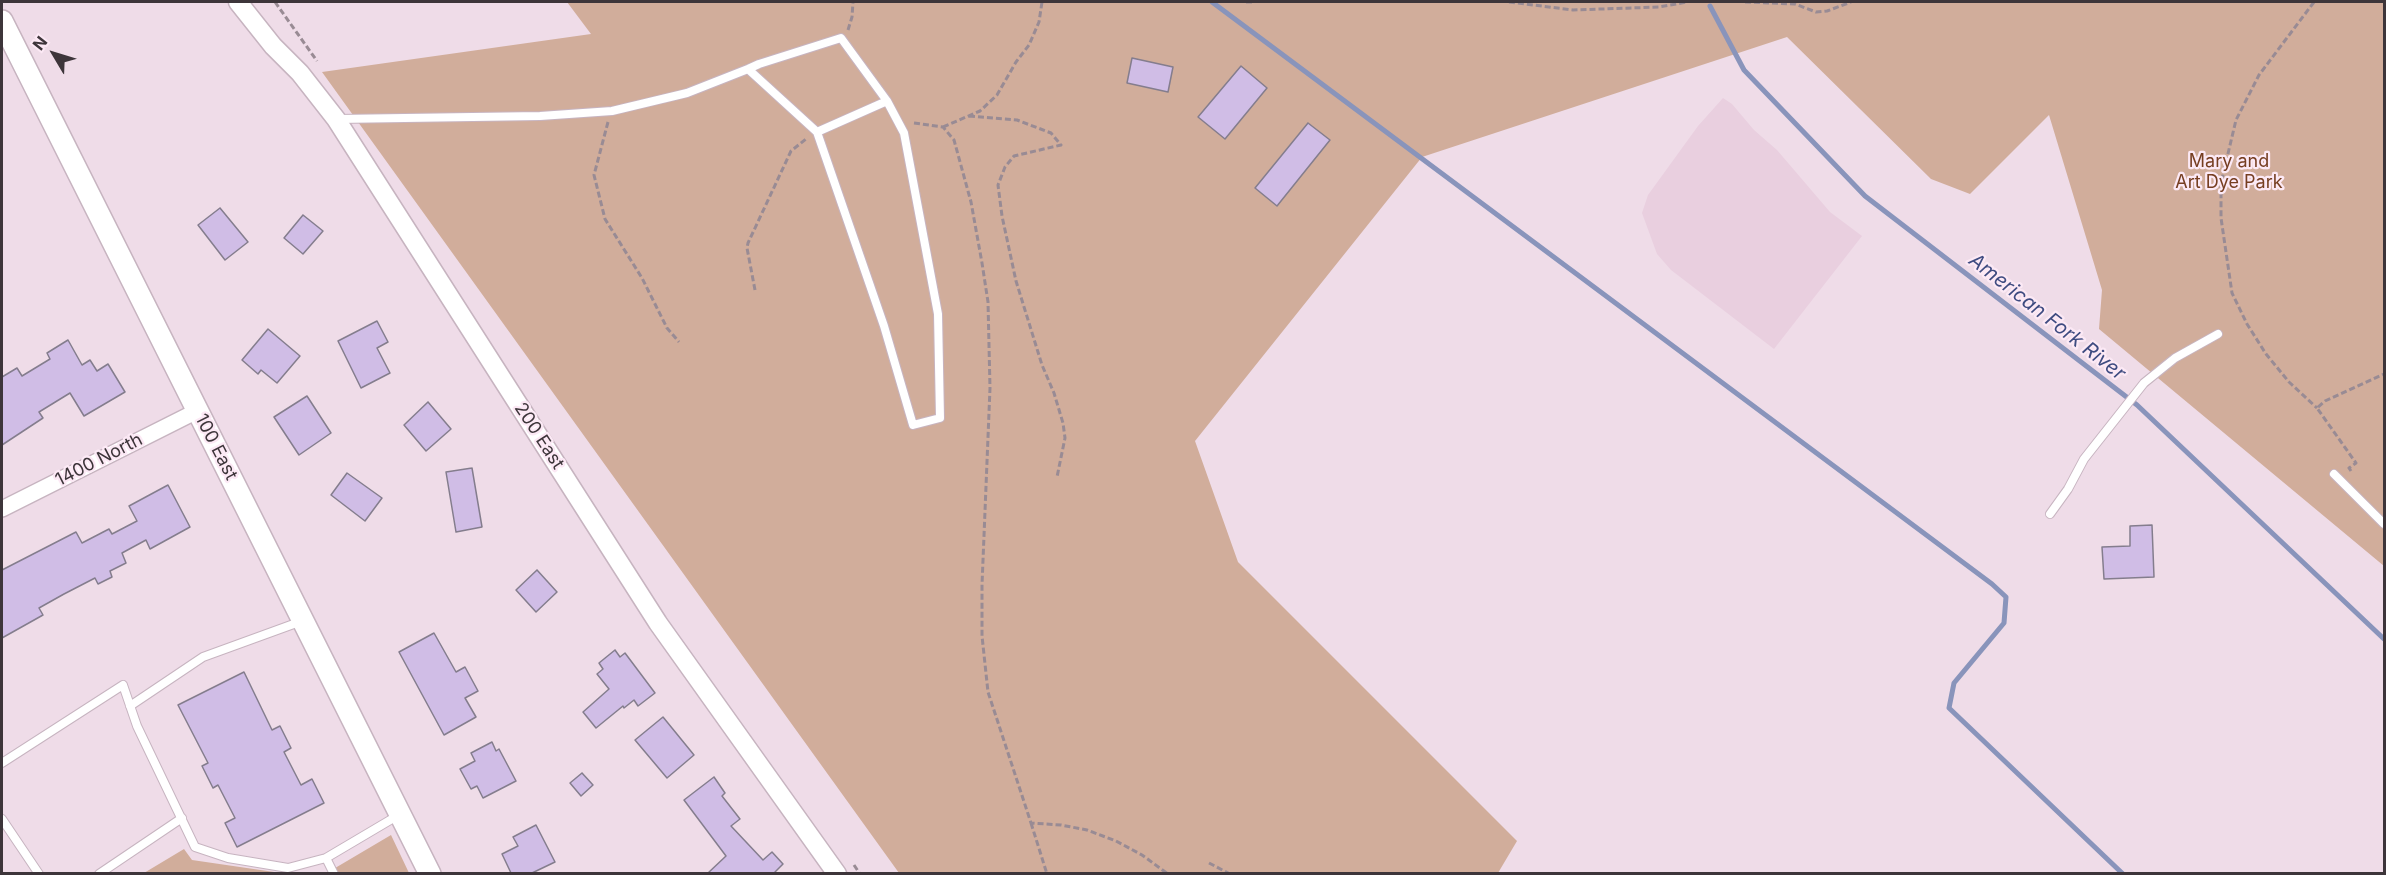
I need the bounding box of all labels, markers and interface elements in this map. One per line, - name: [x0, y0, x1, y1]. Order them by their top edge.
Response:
- north arrow: [24, 24, 84, 84]
- text: N: [28, 32, 51, 54]
- park label: Mary and Art Dye Park: [2175, 151, 2283, 194]
- water label: American Fork River: [1964, 248, 2130, 386]
- street label: 200 East: [510, 399, 568, 473]
- street label: 100 East: [190, 410, 242, 484]
- street label: 1400 North: [52, 429, 146, 491]

